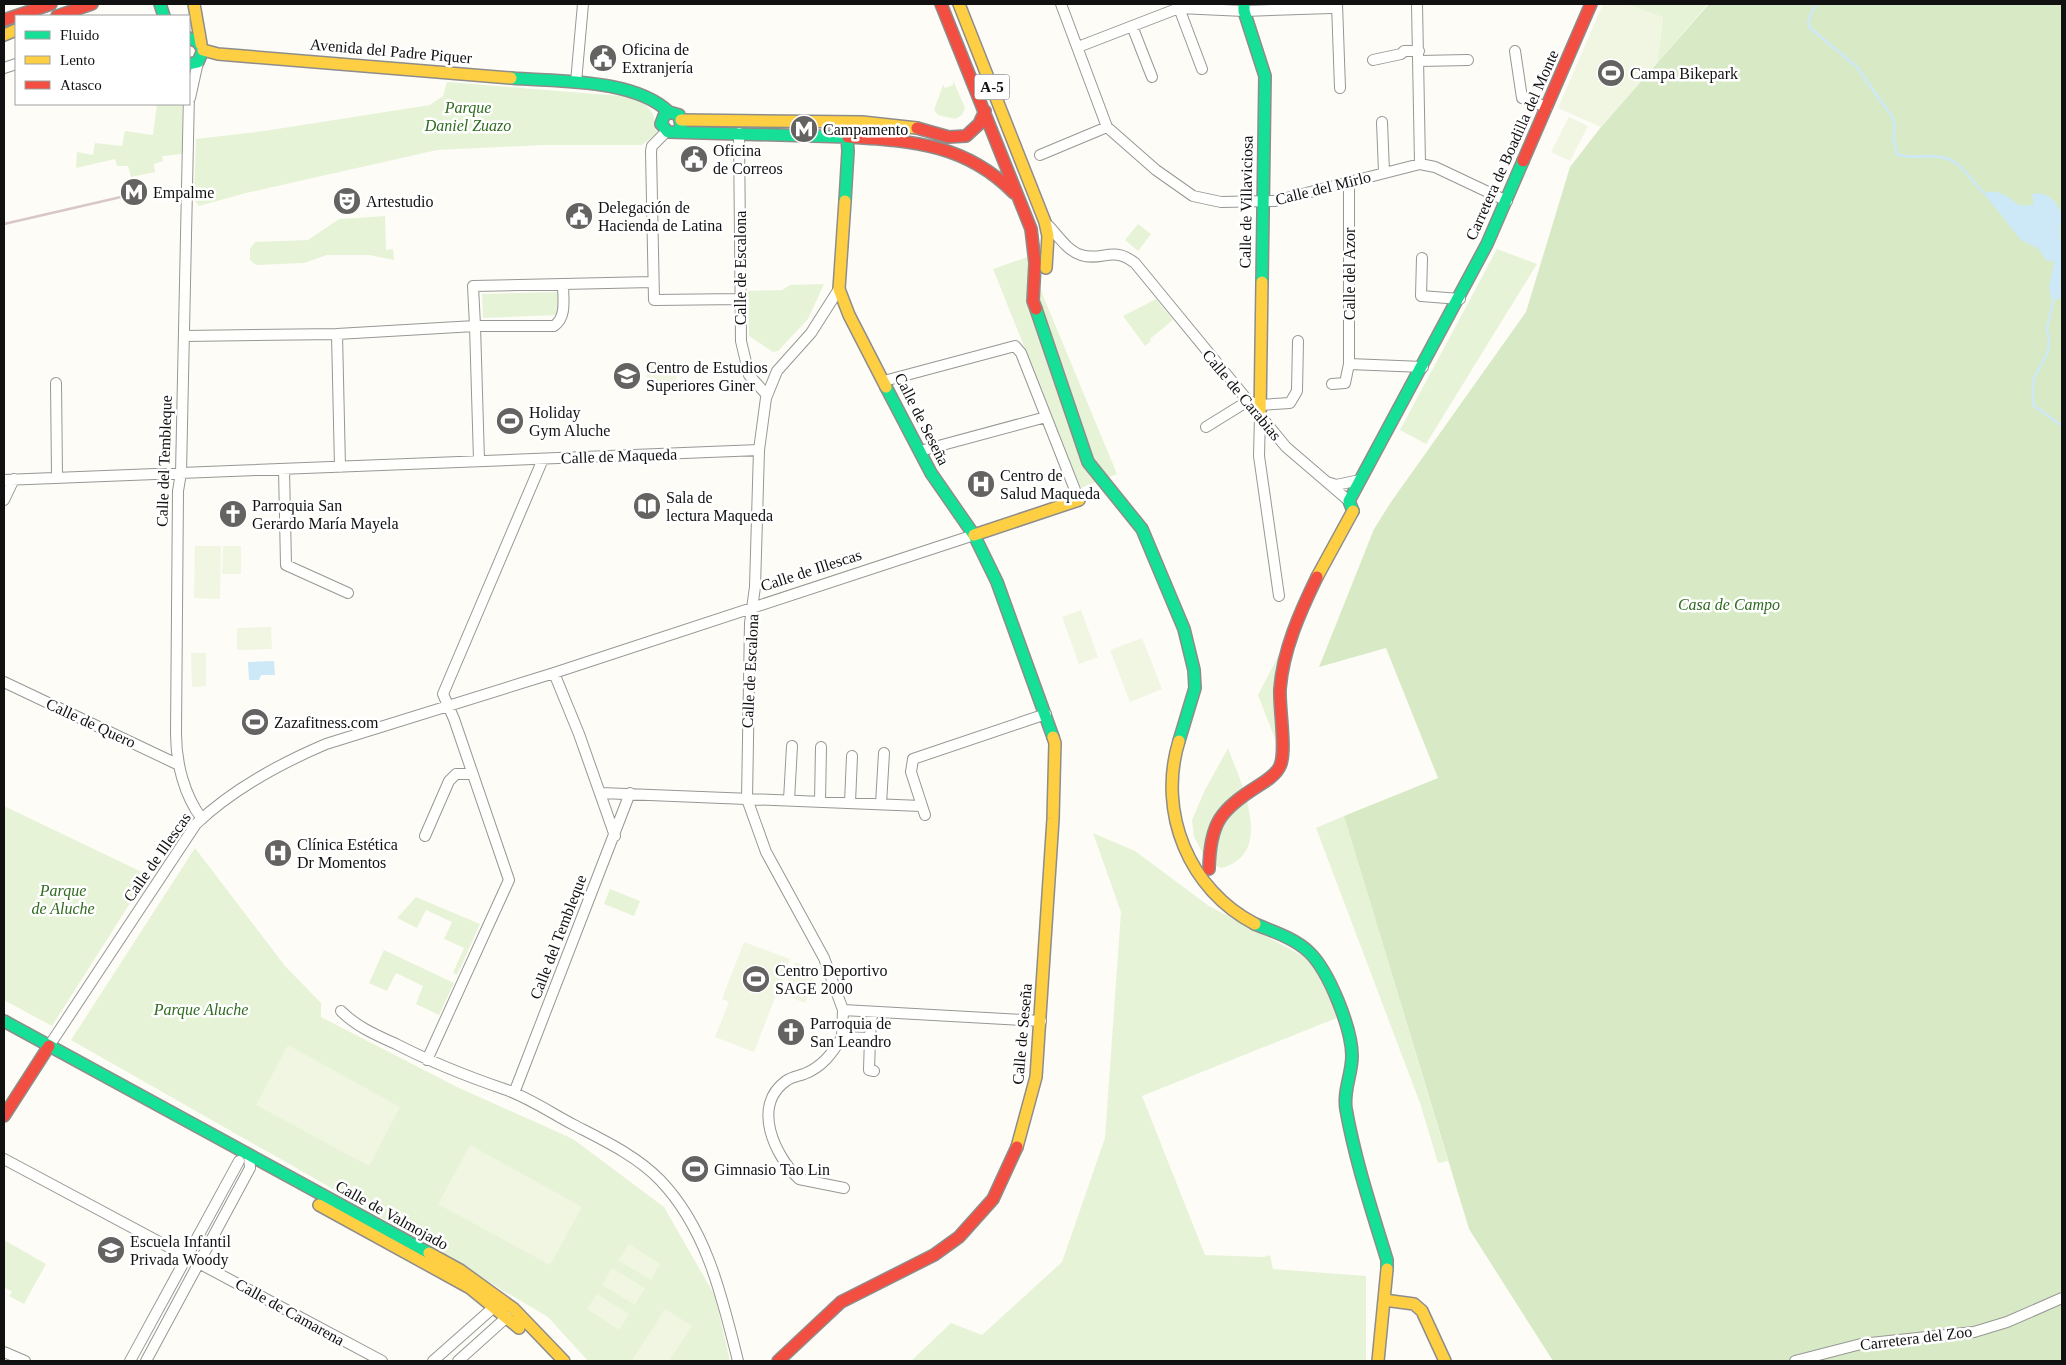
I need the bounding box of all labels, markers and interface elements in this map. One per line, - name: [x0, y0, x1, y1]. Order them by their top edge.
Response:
- legend: [15, 15, 190, 105]
- text: Fluido: [60, 27, 99, 43]
- street label: Avenida del Padre Piquer: [309, 35, 473, 68]
- place label: Oficina de Extranjería: [622, 41, 693, 77]
- public building icon: Oficina de Extranjería: [588, 43, 618, 73]
- street label: Carretera de Boadilla del Monte: [1462, 47, 1562, 243]
- text: Lento: [60, 52, 95, 68]
- sports icon: Campa Bikepark: [1596, 58, 1626, 88]
- place label: Campa Bikepark: [1630, 65, 1738, 83]
- road number: A-5: [974, 74, 1010, 100]
- text: Atasco: [60, 77, 102, 93]
- park label: Parque Daniel Zuazo: [424, 99, 511, 134]
- metro station icon: Campamento: [789, 114, 819, 144]
- place label: Campamento: [823, 121, 908, 139]
- street label: Calle de Villaviciosa: [1236, 135, 1256, 269]
- place label: Oficina de Correos: [713, 142, 783, 177]
- public building icon: Oficina de Correos: [679, 144, 709, 174]
- street label: Calle del Mirlo: [1274, 168, 1372, 208]
- metro station icon: Empalme: [119, 177, 149, 207]
- place label: Empalme: [153, 184, 214, 202]
- theatre icon: Artestudio: [332, 186, 362, 216]
- place label: Artestudio: [366, 193, 434, 210]
- place label: Delegación de Hacienda de Latina: [598, 199, 722, 234]
- public building icon: Delegación de Hacienda de Latina: [564, 201, 594, 231]
- street label: Calle de Escalona: [732, 211, 749, 325]
- street label: Calle del Azor: [1341, 227, 1358, 320]
- street label: Calle de Carabias: [1199, 346, 1285, 444]
- place label: Centro de Estudios Superiores Giner: [646, 359, 768, 395]
- school or university icon: Centro de Estudios Superiores Giner: [612, 361, 642, 391]
- street label: Calle de Seseña: [891, 370, 953, 468]
- street label: Calle del Tembleque: [153, 395, 176, 527]
- place label: Holiday Gym Aluche: [529, 404, 610, 440]
- sports icon: Holiday Gym Aluche: [495, 406, 525, 436]
- street label: Calle de Maqueda: [561, 445, 677, 468]
- place label: Centro de Salud Maqueda: [1000, 467, 1100, 503]
- hospital icon: Centro de Salud Maqueda: [966, 469, 996, 499]
- place label: Sala de lectura Maqueda: [666, 489, 773, 525]
- library icon: Sala de lectura Maqueda: [632, 491, 662, 521]
- place label: Parroquia San Gerardo María Mayela: [252, 497, 399, 533]
- church icon: Parroquia San Gerardo María Mayela: [218, 499, 248, 529]
- street label: Calle de Illescas: [759, 546, 863, 594]
- park label: Casa de Campo: [1678, 596, 1780, 614]
- street label: Calle de Escalona: [739, 613, 761, 729]
- street label: Calle de Quero: [44, 695, 138, 751]
- sports icon: Zazafitness.com: [240, 707, 270, 737]
- place label: Zazafitness.com: [274, 714, 379, 731]
- street label: Calle de Illescas: [120, 809, 194, 905]
- place label: Clínica Estética Dr Momentos: [297, 836, 398, 871]
- hospital icon: Clínica Estética Dr Momentos: [263, 838, 293, 868]
- street label: Calle del Tembleque: [526, 872, 590, 1002]
- park label: Parque de Aluche: [31, 882, 95, 917]
- place label: Centro Deportivo SAGE 2000: [775, 962, 887, 997]
- sports icon: Centro Deportivo SAGE 2000: [741, 964, 771, 994]
- street label: Calle de Seseña: [1009, 983, 1035, 1085]
- park label: Parque Aluche: [153, 1001, 248, 1019]
- place label: Parroquia de San Leandro: [810, 1015, 891, 1050]
- church icon: Parroquia de San Leandro: [776, 1017, 806, 1047]
- sports icon: Gimnasio Tao Lin: [680, 1154, 710, 1184]
- place label: Gimnasio Tao Lin: [714, 1161, 830, 1178]
- street label: Calle de Valmojado: [332, 1177, 451, 1254]
- place label: Escuela Infantil Privada Woody: [130, 1233, 231, 1269]
- school or university icon: Escuela Infantil Privada Woody: [96, 1235, 126, 1265]
- street label: Calle de Camarena: [233, 1275, 347, 1349]
- street label: Carretera del Zoo: [1859, 1323, 1973, 1353]

